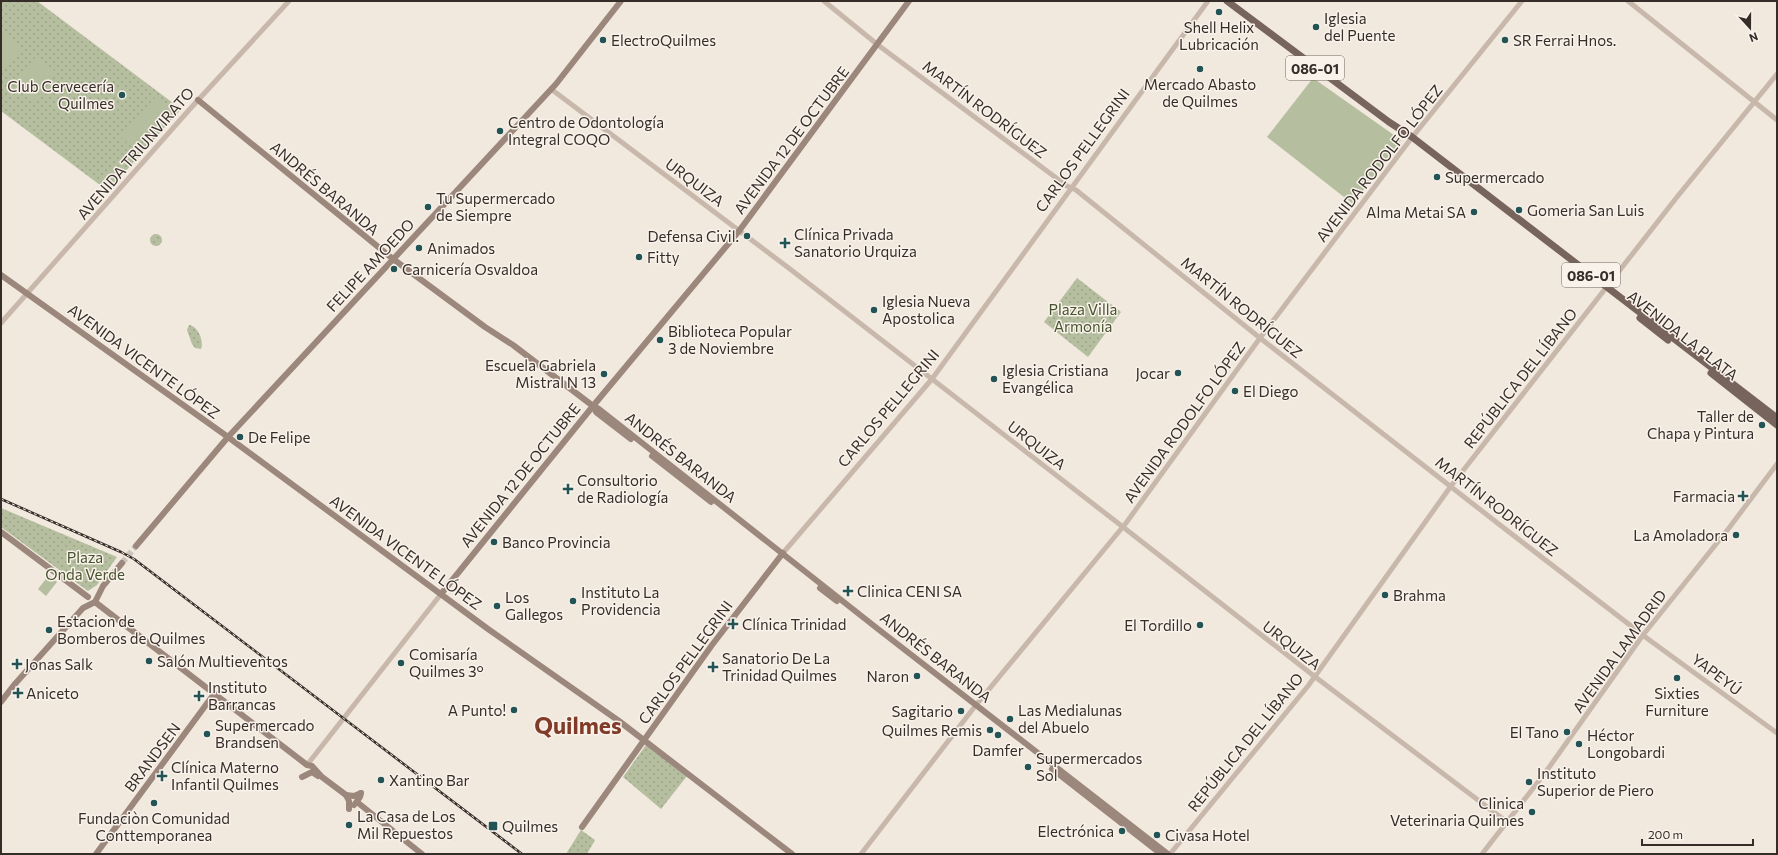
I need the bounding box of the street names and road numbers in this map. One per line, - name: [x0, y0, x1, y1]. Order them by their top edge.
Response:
- street label: MARTÍN RODRÍGUEZ: [919, 56, 1051, 162]
- road number: 086-01: [1286, 56, 1344, 80]
- street label: AVENIDA 12 DE OCTUBRE: [730, 63, 852, 217]
- street label: AVENIDA RODOLFO LÓPEZ: [1311, 80, 1446, 245]
- street label: AVENIDA TRIUNVIRATO: [73, 83, 197, 223]
- street label: CARLOS PELLEGRINI: [1031, 85, 1133, 215]
- street label: ANDRÉS BARANDA: [267, 137, 384, 239]
- street label: URQUIZA: [662, 154, 728, 210]
- street label: FELIPE AMOEDO: [322, 215, 418, 315]
- street label: MARTÍN RODRÍGUEZ: [1178, 252, 1307, 361]
- road number: 086-01: [1562, 263, 1620, 287]
- street label: AVENIDA LA PLATA: [1624, 286, 1742, 384]
- street label: AVENIDA VICENTE LÓPEZ: [65, 299, 224, 422]
- street label: REPÚBLICA DEL LÍBANO: [1459, 304, 1580, 452]
- street label: AVENIDA RODOLFO LÓPEZ: [1119, 337, 1248, 506]
- street label: CARLOS PELLEGRINI: [834, 346, 942, 470]
- street label: AVENIDA 12 DE OCTUBRE: [456, 399, 584, 551]
- street label: ANDRÉS BARANDA: [622, 407, 741, 506]
- street label: URQUIZA: [1004, 417, 1070, 473]
- street label: MARTÍN RODRÍGUEZ: [1432, 452, 1563, 559]
- street label: AVENIDA VICENTE LÓPEZ: [327, 490, 486, 613]
- street label: AVENIDA LAMADRID: [1568, 586, 1670, 716]
- street label: CARLOS PELLEGRINI: [634, 597, 736, 727]
- street label: ANDRÉS BARANDA: [877, 607, 996, 706]
- street label: URQUIZA: [1259, 617, 1325, 673]
- street label: YAPEYÚ: [1688, 649, 1746, 699]
- street label: REPÚBLICA DEL LÍBANO: [1183, 668, 1306, 815]
- street label: BRANDSEN: [120, 719, 184, 795]

